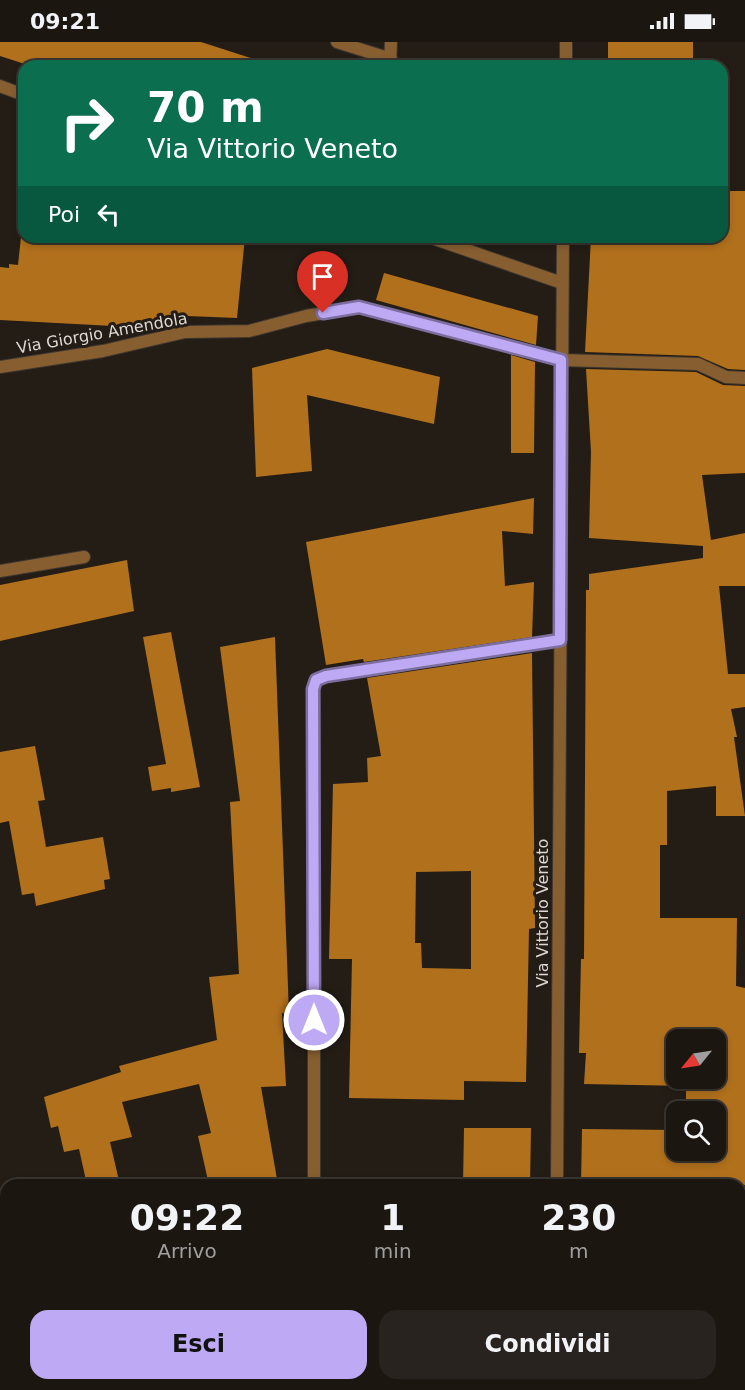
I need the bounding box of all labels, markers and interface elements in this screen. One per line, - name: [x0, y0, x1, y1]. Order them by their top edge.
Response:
- text: 09:21: [30, 9, 100, 34]
- text: 70 m: [147, 83, 264, 132]
- icon: right: [48, 84, 126, 162]
- text: Via Vittorio Veneto: [147, 133, 398, 164]
- icon: left: [92, 198, 125, 231]
- text: Poi: [48, 202, 80, 227]
- pin: [297, 251, 348, 313]
- icon: arrive: [306, 260, 339, 293]
- street label: Via Giorgio Amendola: [15, 309, 189, 357]
- street label: Via Vittorio Veneto: [533, 839, 552, 987]
- position arrow: [282, 988, 346, 1052]
- north arrow: [666, 1029, 726, 1089]
- map controls: [666, 1029, 726, 1161]
- button: search: [666, 1101, 726, 1161]
- text: 09:22: [130, 1197, 244, 1238]
- text: 1: [380, 1197, 405, 1238]
- text: 230: [541, 1197, 616, 1238]
- text: Arrivo: [157, 1239, 217, 1263]
- text: min: [374, 1239, 412, 1263]
- text: m: [569, 1239, 589, 1263]
- button: Esci: [30, 1310, 367, 1379]
- button: Condividi: [379, 1310, 716, 1379]

